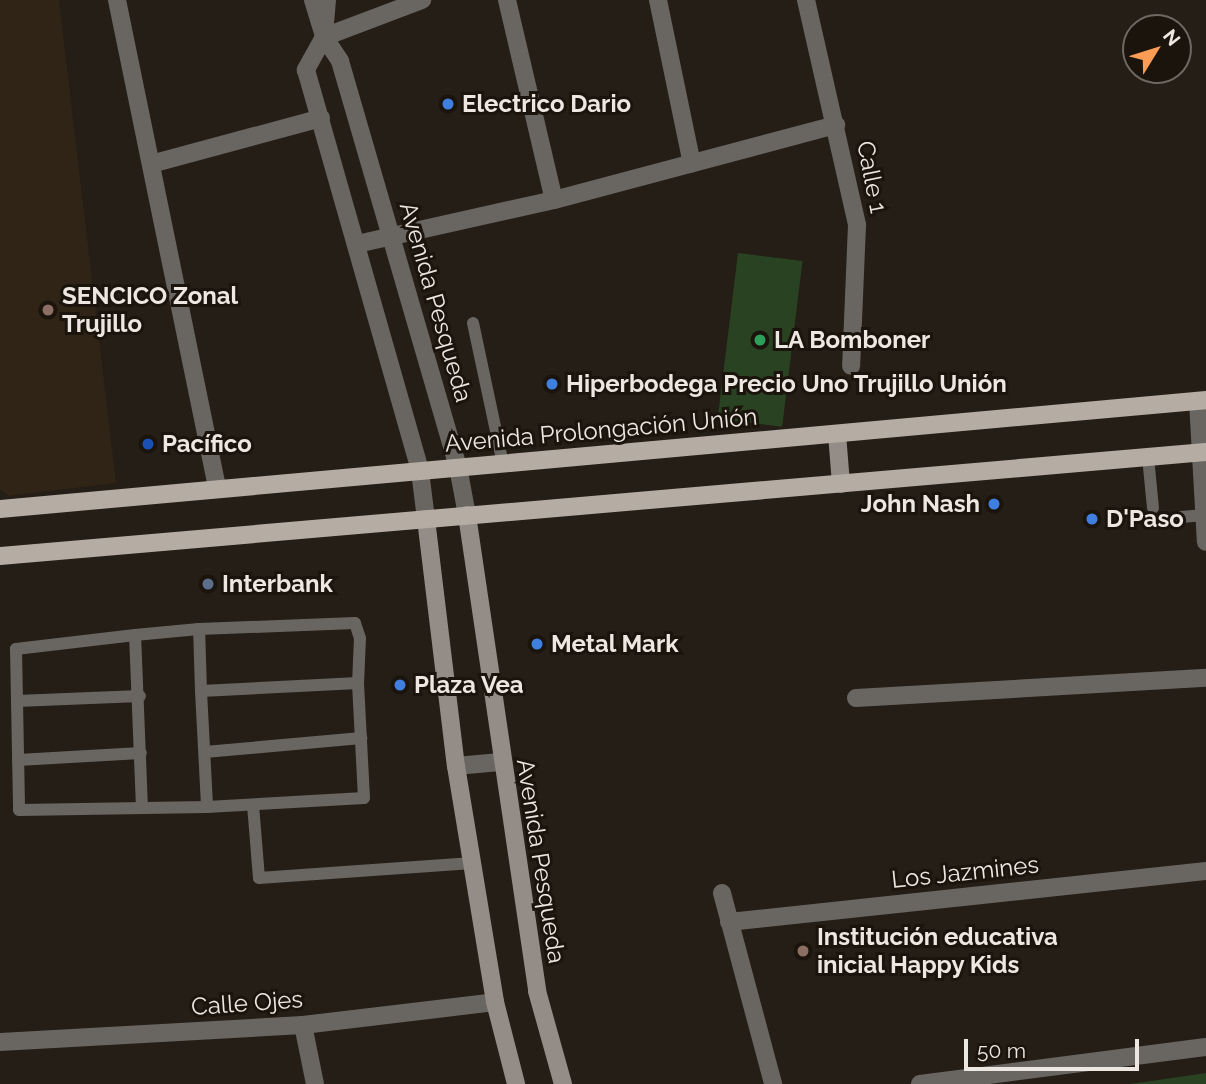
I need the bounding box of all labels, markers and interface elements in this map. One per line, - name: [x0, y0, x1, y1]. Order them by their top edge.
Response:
- north arrow: [1122, 14, 1192, 84]
- text: N: [1159, 25, 1185, 50]
- place label: Electrico Dario: [462, 90, 631, 118]
- marker: Electrico Dario: [440, 96, 456, 112]
- street label: Calle 1: [851, 138, 893, 216]
- street label: Avenida Pesqueda: [394, 199, 478, 405]
- place label: SENCICO Zonal Trujillo: [62, 282, 238, 338]
- marker: SENCICO Zonal Trujillo: [40, 302, 56, 318]
- place label: LA Bomboner: [774, 326, 931, 354]
- marker: LA Bomboner: [752, 332, 768, 348]
- place label: Hiperbodega Precio Uno Trujillo Unión: [566, 370, 1007, 398]
- marker: Hiperbodega Precio Uno Trujillo Unión: [544, 376, 560, 392]
- street label: Avenida Prolongación Unión: [444, 402, 758, 458]
- place label: Pacífico: [162, 430, 252, 458]
- marker: Pacífico: [140, 436, 156, 452]
- place label: John Nash: [861, 490, 980, 518]
- marker: John Nash: [986, 496, 1002, 512]
- place label: D'Paso: [1106, 505, 1184, 533]
- marker: D'Paso: [1084, 511, 1100, 527]
- place label: Interbank: [222, 570, 333, 598]
- marker: Interbank: [200, 576, 216, 592]
- place label: Metal Mark: [551, 630, 679, 658]
- marker: Metal Mark: [529, 636, 545, 652]
- place label: Plaza Vea: [414, 671, 524, 699]
- marker: Plaza Vea: [392, 677, 408, 693]
- street label: Avenida Pesqueda: [511, 757, 571, 965]
- street label: Los Jazmines: [889, 850, 1041, 894]
- place label: Institución educativa inicial Happy Kids: [817, 923, 1058, 979]
- marker: Institución educativa inicial Happy Kids: [795, 943, 811, 959]
- street label: Calle Ojes: [190, 985, 304, 1021]
- scale bar: [968, 1024, 1143, 1068]
- text: 50 m: [977, 1038, 1026, 1063]

